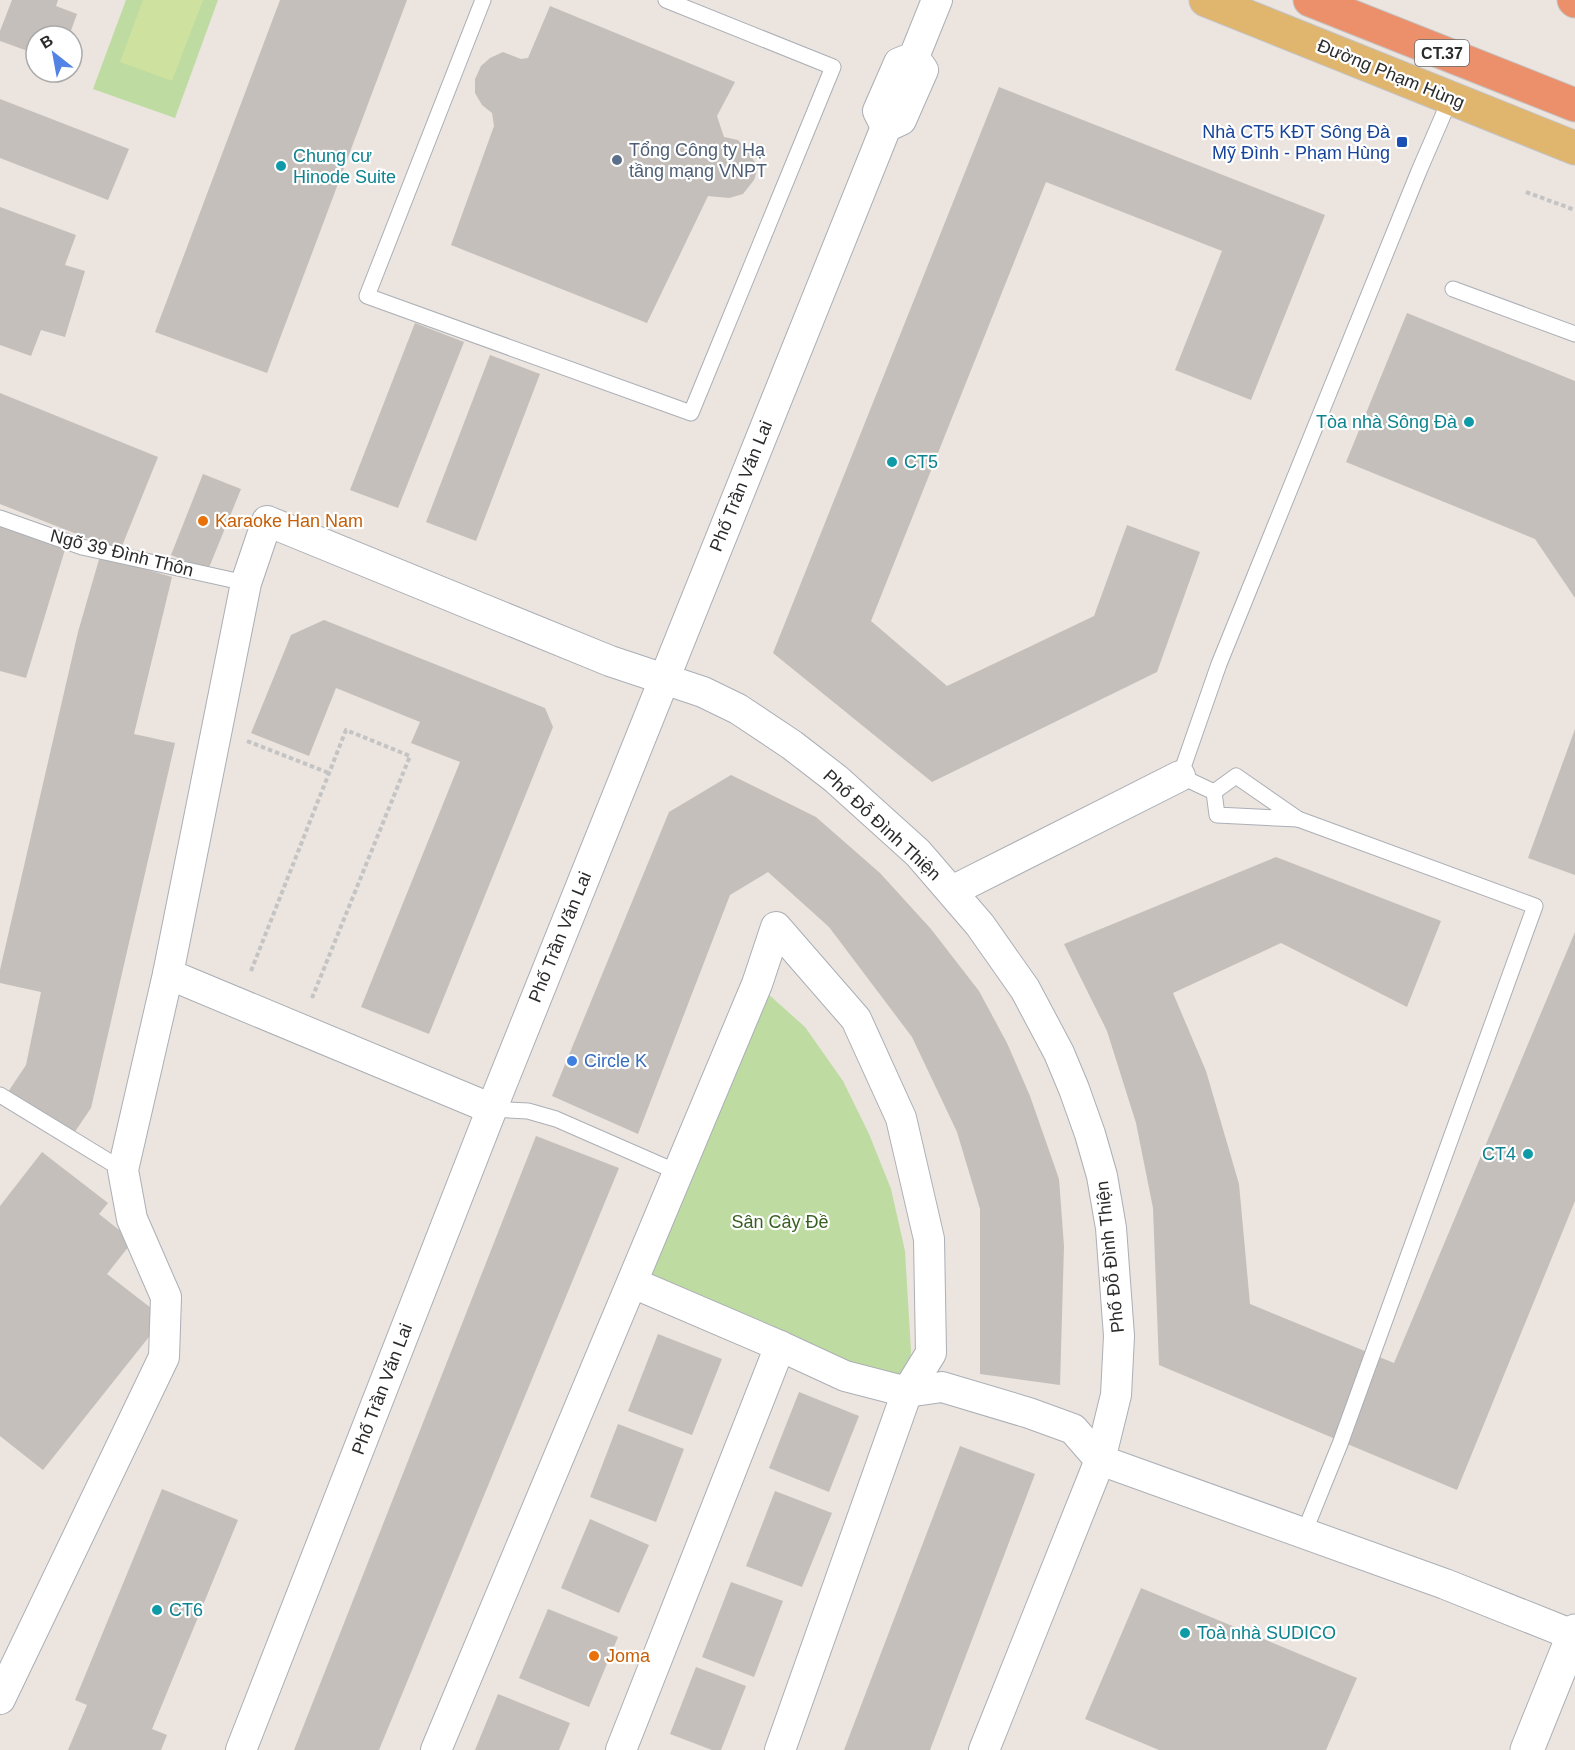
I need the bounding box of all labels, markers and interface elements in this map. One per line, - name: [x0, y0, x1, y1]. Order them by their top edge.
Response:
- north arrow: [24, 24, 84, 84]
- text: B: [37, 31, 56, 52]
- street label: Đường Phạm Hùng: [1314, 35, 1468, 113]
- road number: CT.37: [1415, 40, 1469, 66]
- place label: Nhà CT5 KĐT Sông Đà Mỹ Đình - Phạm Hùng: [1202, 122, 1391, 163]
- marker: Nhà CT5 KĐT Sông Đà Mỹ Đình - Phạm Hùng: [1395, 135, 1409, 149]
- place label: Tổng Công ty Hạ tầng mạng VNPT: [629, 140, 767, 181]
- place label: Chung cư Hinode Suite: [293, 146, 396, 187]
- marker: Tổng Công ty Hạ tầng mạng VNPT: [610, 153, 624, 167]
- marker: Chung cư Hinode Suite: [274, 159, 288, 173]
- place label: Tòa nhà Sông Đà: [1316, 412, 1458, 432]
- marker: Tòa nhà Sông Đà: [1462, 415, 1476, 429]
- street label: Phố Trần Văn Lai: [706, 418, 776, 554]
- place label: CT5: [904, 452, 938, 472]
- marker: CT5: [885, 455, 899, 469]
- place label: Karaoke Han Nam: [215, 511, 363, 531]
- marker: Karaoke Han Nam: [196, 514, 210, 528]
- street label: Ngõ 39 Đình Thôn: [48, 526, 196, 580]
- street label: Phố Đỗ Đình Thiện: [819, 765, 945, 884]
- street label: Phố Trần Văn Lai: [525, 869, 595, 1005]
- place label: Circle K: [584, 1051, 647, 1071]
- marker: Circle K: [565, 1054, 579, 1068]
- place label: CT4: [1482, 1144, 1516, 1164]
- marker: CT4: [1521, 1147, 1535, 1161]
- street label: Phố Đỗ Đình Thiện: [1091, 1180, 1128, 1334]
- park label: Sân Cây Đề: [731, 1212, 829, 1232]
- street label: Phố Trần Văn Lai: [348, 1320, 416, 1458]
- place label: CT6: [169, 1600, 203, 1620]
- marker: CT6: [150, 1603, 164, 1617]
- place label: Toà nhà SUDICO: [1197, 1623, 1336, 1643]
- marker: Toà nhà SUDICO: [1178, 1626, 1192, 1640]
- place label: Joma: [606, 1646, 651, 1666]
- marker: Joma: [587, 1649, 601, 1663]

